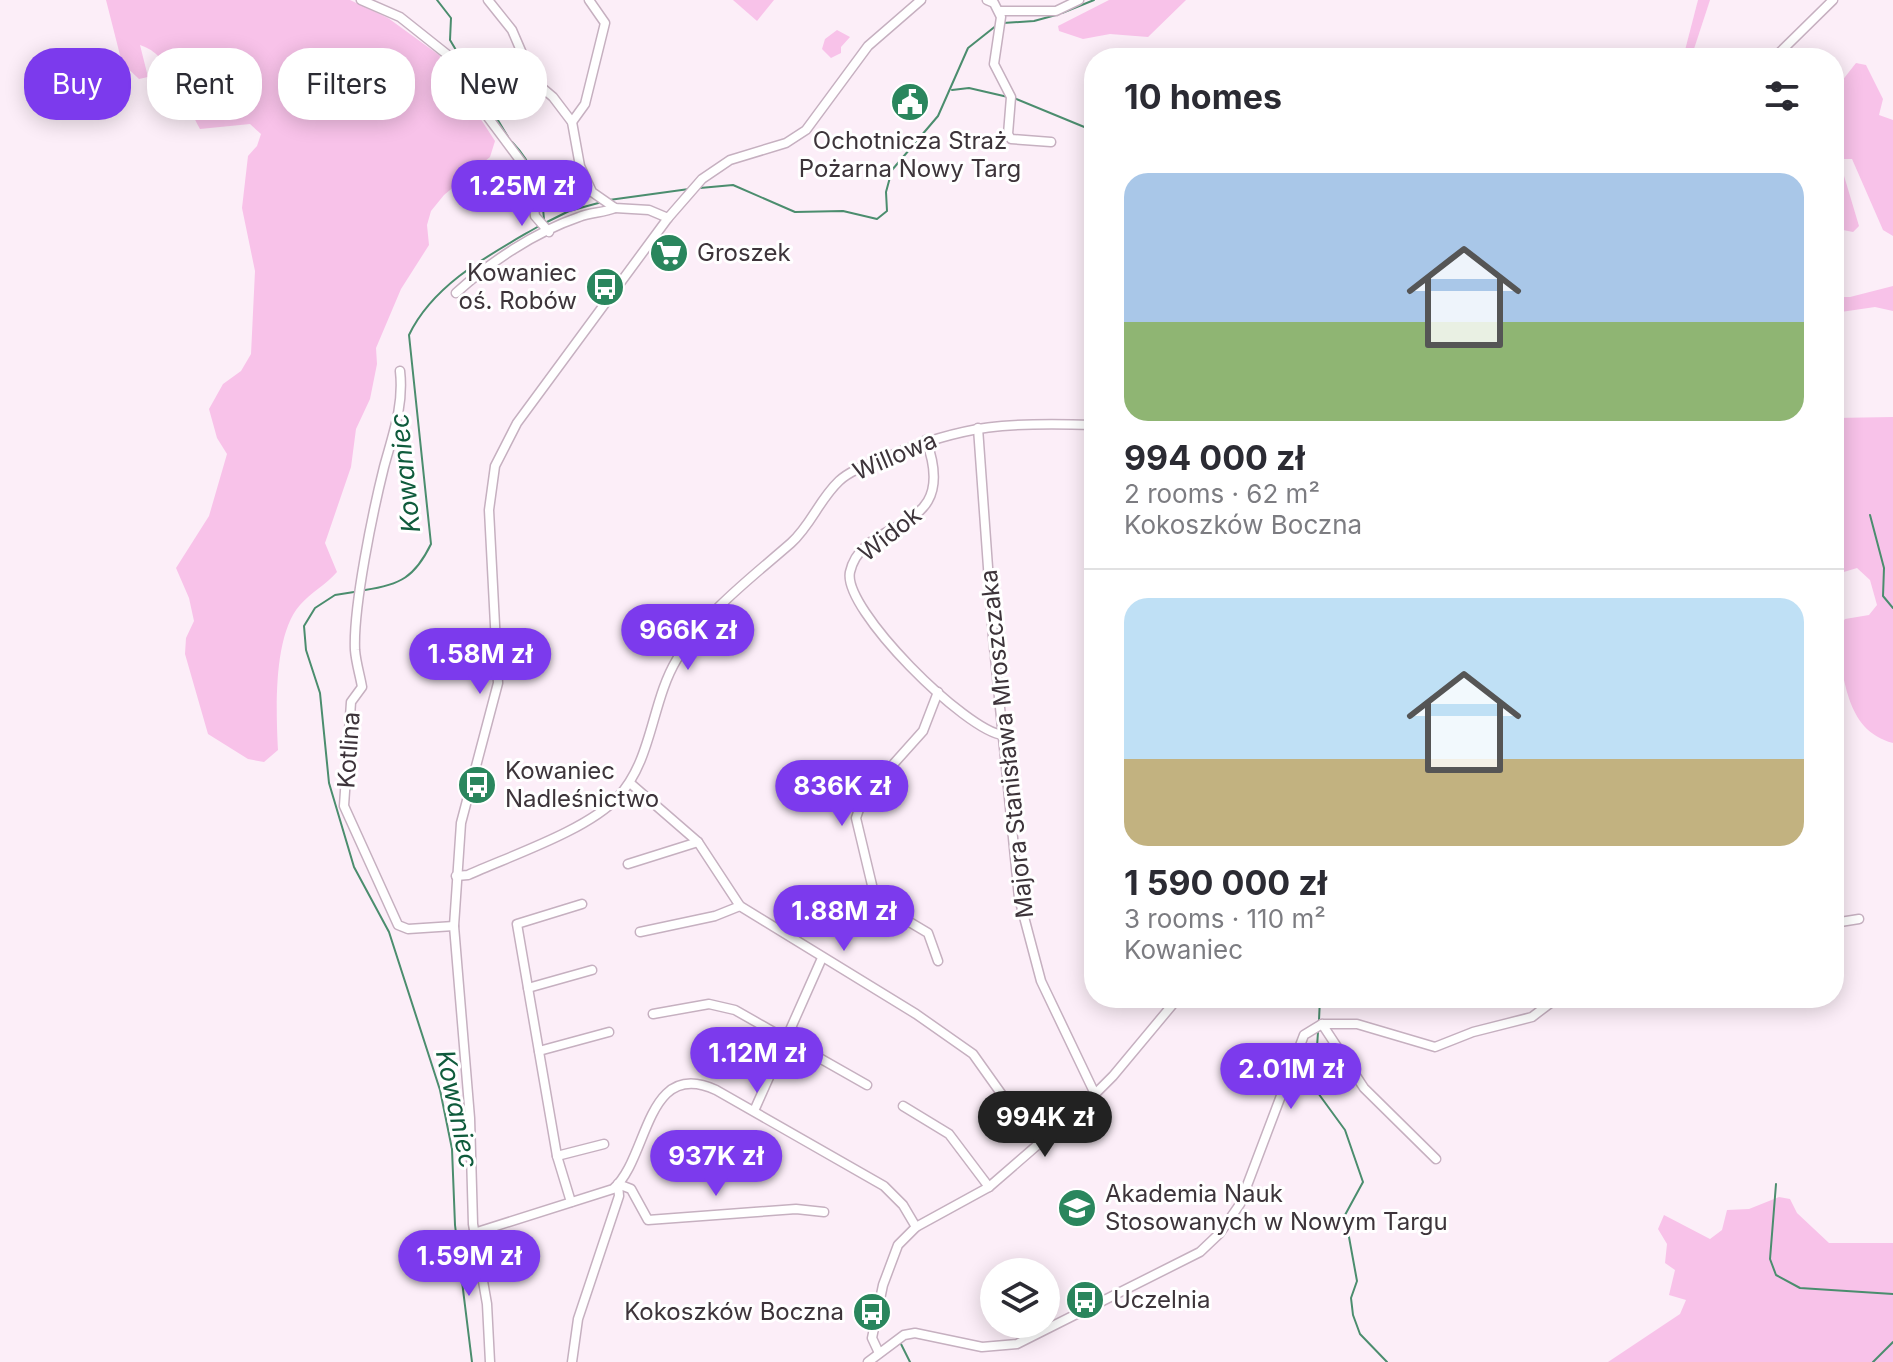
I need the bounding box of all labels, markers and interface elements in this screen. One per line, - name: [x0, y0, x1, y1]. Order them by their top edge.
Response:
- chip: Buy: [24, 48, 131, 120]
- chip: Rent: [147, 48, 262, 120]
- chip: Filters: [278, 48, 415, 120]
- chip: New: [431, 48, 547, 120]
- icon: filters: [1760, 74, 1804, 118]
- text: 10 homes: [1124, 76, 1282, 117]
- public building icon: Ochotnicza Straż Pożarna Nowy Targ: [889, 81, 931, 123]
- place label: Ochotnicza Straż Pożarna Nowy Targ: [799, 126, 1021, 183]
- pin: 1.25M zł: [439, 160, 605, 228]
- text: 1.25M zł: [469, 170, 575, 201]
- icon: home: [1392, 225, 1536, 369]
- supermarket icon: Groszek: [648, 232, 690, 274]
- place label: Groszek: [697, 238, 791, 267]
- place label: Kowaniec oś. Robów: [459, 258, 577, 315]
- bus stop icon: Kowaniec oś. Robów: [584, 266, 626, 308]
- water label: Kowaniec: [383, 412, 426, 534]
- street label: Willowa: [849, 425, 941, 486]
- text: 994 000 zł: [1124, 437, 1305, 478]
- text: 2 rooms · 62 m²: [1124, 478, 1320, 509]
- street label: Widok: [853, 500, 927, 567]
- text: Kokoszków Boczna: [1124, 509, 1362, 540]
- street label: Majora Stanisława Mroszczaka: [974, 568, 1039, 920]
- pin: 966K zł: [614, 604, 762, 672]
- text: 966K zł: [639, 614, 737, 645]
- pin: 1.58M zł: [397, 628, 563, 696]
- text: 1.58M zł: [427, 638, 533, 669]
- icon: home: [1392, 650, 1536, 794]
- street label: Kotlina: [331, 711, 366, 789]
- place label: Kowaniec Nadleśnictwo: [505, 756, 659, 813]
- pin: 836K zł: [768, 760, 916, 828]
- bus stop icon: Kowaniec Nadleśnictwo: [456, 764, 498, 806]
- text: 836K zł: [793, 770, 891, 801]
- text: 1 590 000 zł: [1124, 862, 1327, 903]
- pin: 1.88M zł: [761, 885, 927, 953]
- text: 1.88M zł: [791, 895, 897, 926]
- text: 3 rooms · 110 m²: [1124, 903, 1326, 934]
- text: Kowaniec: [1124, 934, 1243, 965]
- pin: 1.12M zł: [674, 1027, 840, 1095]
- text: 1.12M zł: [708, 1037, 806, 1068]
- pin: 2.01M zł: [1208, 1043, 1374, 1111]
- water label: Kowaniec: [430, 1047, 485, 1171]
- text: 2.01M zł: [1238, 1053, 1344, 1084]
- pin: 994K zł: [971, 1091, 1119, 1159]
- text: 994K zł: [996, 1101, 1094, 1132]
- pin: 937K zł: [642, 1130, 790, 1198]
- text: 937K zł: [668, 1140, 764, 1171]
- place label: Akademia Nauk Stosowanych w Nowym Targu: [1105, 1179, 1448, 1236]
- school or university icon: Akademia Nauk Stosowanych w Nowym Targu: [1056, 1187, 1098, 1229]
- pin: 1.59M zł: [386, 1230, 552, 1298]
- text: 1.59M zł: [416, 1240, 522, 1271]
- map controls: [980, 1258, 1060, 1338]
- button: layers: [980, 1258, 1060, 1338]
- bus stop icon: Uczelnia: [1064, 1279, 1106, 1321]
- place label: Uczelnia: [1113, 1285, 1210, 1314]
- bus stop icon: Kokoszków Boczna: [851, 1291, 893, 1333]
- place label: Kokoszków Boczna: [624, 1297, 844, 1326]

